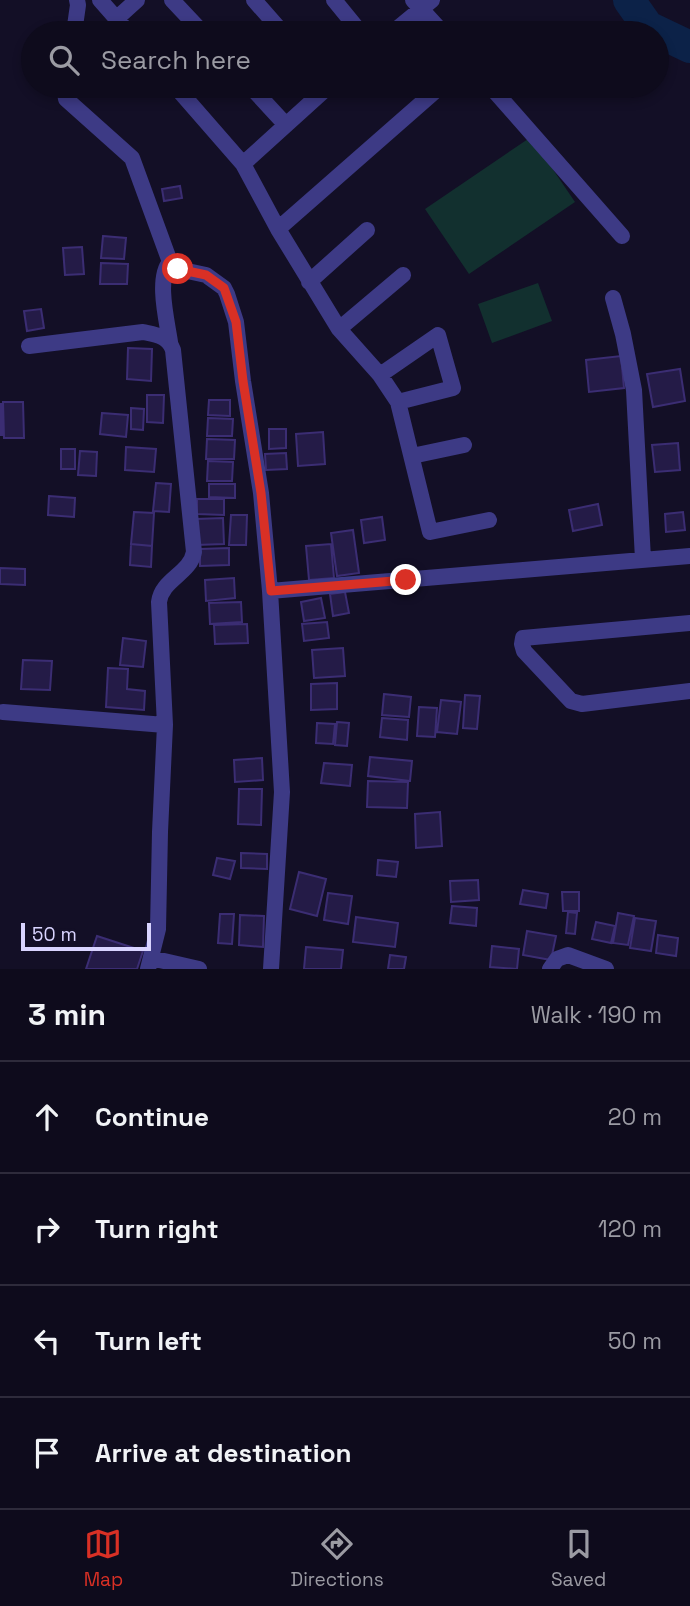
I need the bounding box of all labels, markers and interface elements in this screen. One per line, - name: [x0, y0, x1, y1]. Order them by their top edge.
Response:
- search box: [21, 21, 669, 98]
- icon: search: [45, 41, 83, 79]
- text: Search here: [101, 43, 251, 77]
- route start: [162, 253, 193, 284]
- route end: [390, 564, 421, 595]
- scale bar: [21, 920, 150, 952]
- text: 50 m: [32, 922, 77, 947]
- text: 3 min: [28, 995, 106, 1034]
- text: Walk · 190 m: [531, 1000, 662, 1030]
- icon: ahead: [28, 1098, 66, 1136]
- text: Continue: [95, 1100, 209, 1134]
- text: 20 m: [608, 1102, 662, 1132]
- icon: right: [28, 1210, 66, 1248]
- text: Turn right: [95, 1212, 219, 1246]
- text: 120 m: [598, 1214, 662, 1244]
- icon: left: [28, 1322, 66, 1360]
- text: Turn left: [95, 1324, 202, 1358]
- text: 50 m: [608, 1326, 662, 1356]
- icon: arrive: [28, 1434, 66, 1472]
- text: Arrive at destination: [95, 1436, 352, 1470]
- tab: Map: [84, 1525, 123, 1592]
- tab: Directions: [291, 1525, 384, 1592]
- tab: Saved: [551, 1525, 606, 1592]

